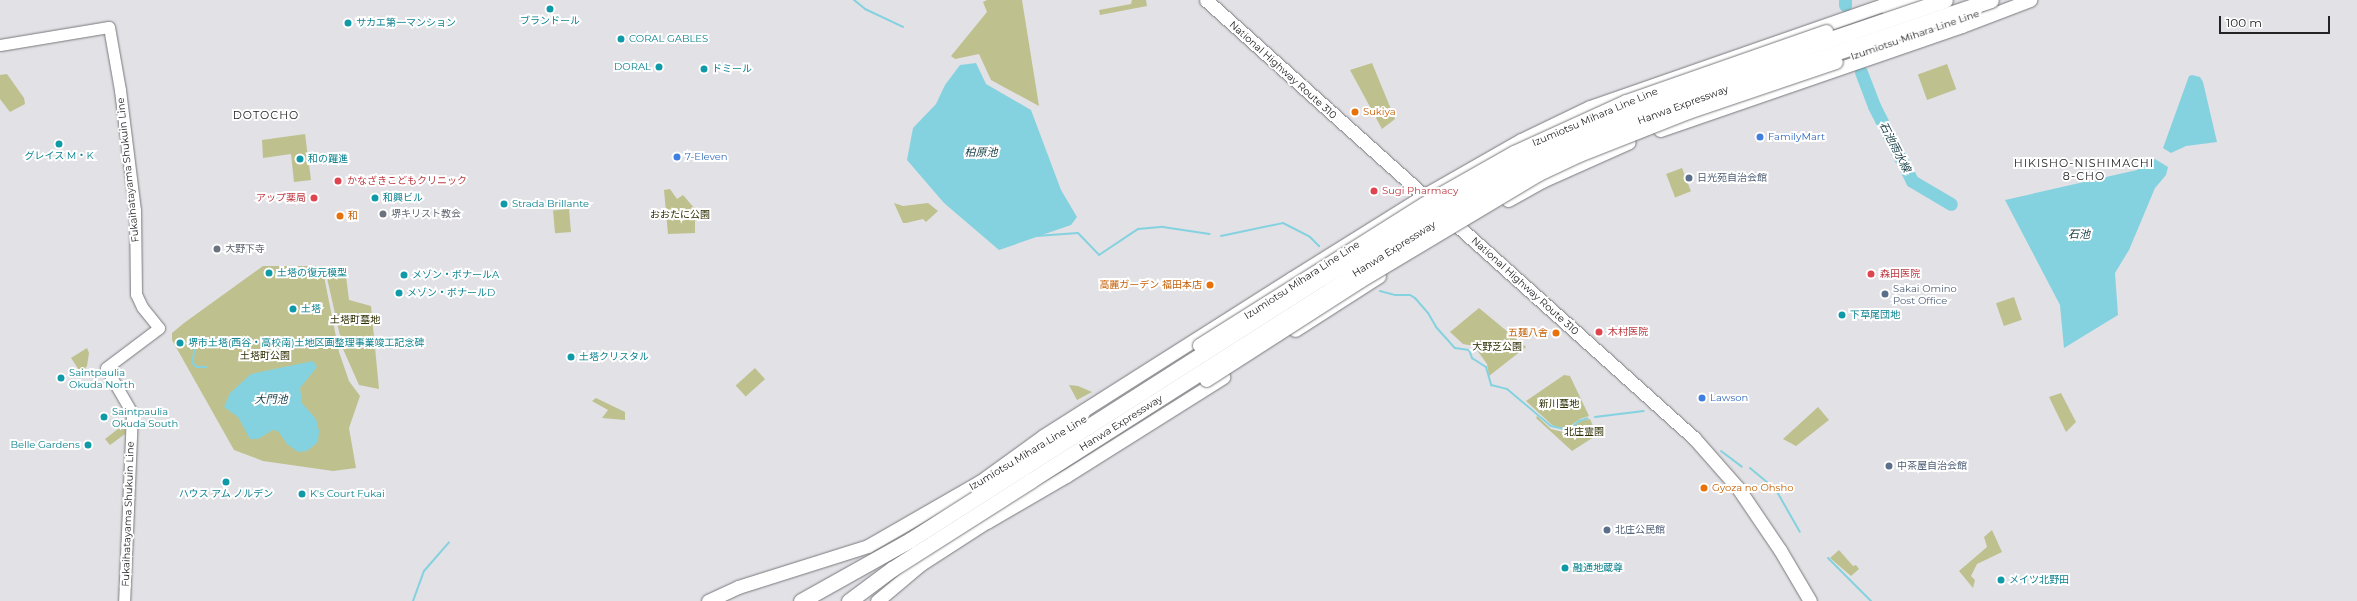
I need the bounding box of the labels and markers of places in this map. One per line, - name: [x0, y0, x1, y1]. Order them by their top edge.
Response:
- marker: ブランドール: [545, 4, 555, 14]
- place label: ブランドール: [520, 15, 580, 27]
- place label: サカエ第一マンション: [356, 17, 456, 29]
- marker: サカエ第一マンション: [343, 18, 353, 28]
- place label: CORAL GABLES: [629, 33, 708, 45]
- marker: CORAL GABLES: [616, 34, 626, 44]
- place label: DORAL: [614, 61, 651, 73]
- marker: DORAL: [654, 62, 664, 72]
- place label: ドミール: [712, 63, 752, 75]
- marker: ドミール: [699, 64, 709, 74]
- place label: Sukiya: [1363, 106, 1396, 118]
- marker: Sukiya: [1350, 107, 1360, 117]
- place label: FamilyMart: [1768, 131, 1825, 143]
- marker: FamilyMart: [1755, 132, 1765, 142]
- marker: グレイス M・K: [54, 139, 64, 149]
- place label: グレイス M・K: [24, 150, 94, 162]
- place label: 7-Eleven: [685, 151, 728, 163]
- marker: 7-Eleven: [672, 152, 682, 162]
- place label: 和の躍進: [308, 153, 348, 165]
- marker: 和の躍進: [295, 154, 305, 164]
- place label: 日光苑自治会館: [1697, 172, 1767, 184]
- marker: 日光苑自治会館: [1684, 173, 1694, 183]
- marker: かなざきこどもクリニック: [332, 175, 344, 187]
- place label: かなざきこどもクリニック: [347, 175, 467, 187]
- place label: Sugi Pharmacy: [1382, 185, 1458, 197]
- marker: Sugi Pharmacy: [1369, 186, 1379, 196]
- place label: アップ薬局: [256, 192, 306, 204]
- place label: 和興ビル: [383, 192, 423, 204]
- marker: アップ薬局: [309, 193, 319, 203]
- marker: 和興ビル: [370, 193, 380, 203]
- place label: Strada Brillante: [512, 198, 589, 210]
- marker: Strada Brillante: [499, 199, 509, 209]
- place label: 堺キリスト教会: [391, 208, 461, 220]
- marker: 堺キリスト教会: [378, 209, 388, 219]
- place label: 和: [348, 210, 358, 222]
- marker: 和: [335, 211, 345, 221]
- place label: 大野下寺: [225, 243, 265, 255]
- marker: 大野下寺: [212, 244, 222, 254]
- place label: 土塔の復元模型: [277, 267, 347, 279]
- marker: 土塔の復元模型: [264, 268, 274, 278]
- marker: 森田医院: [1865, 268, 1877, 280]
- place label: 森田医院: [1880, 268, 1920, 280]
- place label: メゾン・ボナールA: [412, 269, 499, 281]
- marker: メゾン・ボナールA: [399, 270, 409, 280]
- place label: 高麗ガーデン 福田本店: [1099, 279, 1202, 291]
- marker: 高麗ガーデン 福田本店: [1205, 280, 1215, 290]
- place label: Sakai Omino Post Office: [1893, 282, 1957, 306]
- place label: メゾン・ボナールD: [407, 287, 495, 299]
- marker: メゾン・ボナールD: [394, 288, 404, 298]
- marker: Sakai Omino Post Office: [1880, 289, 1890, 299]
- place label: 土塔: [301, 303, 321, 315]
- marker: 土塔: [288, 304, 298, 314]
- place label: 下草尾団地: [1850, 309, 1900, 321]
- marker: 下草尾団地: [1837, 310, 1847, 320]
- marker: 木村医院: [1593, 326, 1605, 338]
- place label: 木村医院: [1608, 326, 1648, 338]
- place label: 五麺八舎: [1508, 327, 1548, 339]
- marker: 五麺八舎: [1551, 328, 1561, 338]
- place label: 堺市土塔(西谷・高校南)土地区画整理事業竣工記念碑: [188, 337, 425, 349]
- marker: 堺市土塔(西谷・高校南)土地区画整理事業竣工記念碑: [175, 338, 185, 348]
- place label: 土塔クリスタル: [579, 351, 649, 363]
- marker: 土塔クリスタル: [566, 352, 576, 362]
- place label: Saintpaulia Okuda North: [69, 366, 135, 390]
- marker: Saintpaulia Okuda North: [56, 373, 66, 383]
- place label: Lawson: [1710, 392, 1748, 404]
- marker: Lawson: [1697, 393, 1707, 403]
- place label: Saintpaulia Okuda South: [112, 405, 178, 428]
- marker: Saintpaulia Okuda South: [99, 412, 109, 422]
- place label: Belle Gardens: [10, 439, 80, 451]
- marker: Belle Gardens: [83, 440, 93, 450]
- place label: 中茶屋自治会館: [1897, 460, 1967, 472]
- marker: 中茶屋自治会館: [1884, 461, 1894, 471]
- marker: ハウス アム ノルデン: [221, 477, 231, 487]
- place label: Gyoza no Ohsho: [1712, 482, 1794, 494]
- marker: Gyoza no Ohsho: [1699, 483, 1709, 493]
- place label: ハウス アム ノルデン: [178, 488, 274, 500]
- place label: K's Court Fukai: [310, 488, 385, 500]
- marker: K's Court Fukai: [297, 489, 307, 499]
- place label: 北庄公民館: [1615, 524, 1665, 536]
- marker: 北庄公民館: [1602, 525, 1612, 535]
- place label: 融通地蔵尊: [1573, 562, 1623, 574]
- marker: 融通地蔵尊: [1560, 563, 1570, 573]
- place label: メイツ北野田: [2009, 574, 2069, 586]
- marker: メイツ北野田: [1996, 575, 2006, 585]

